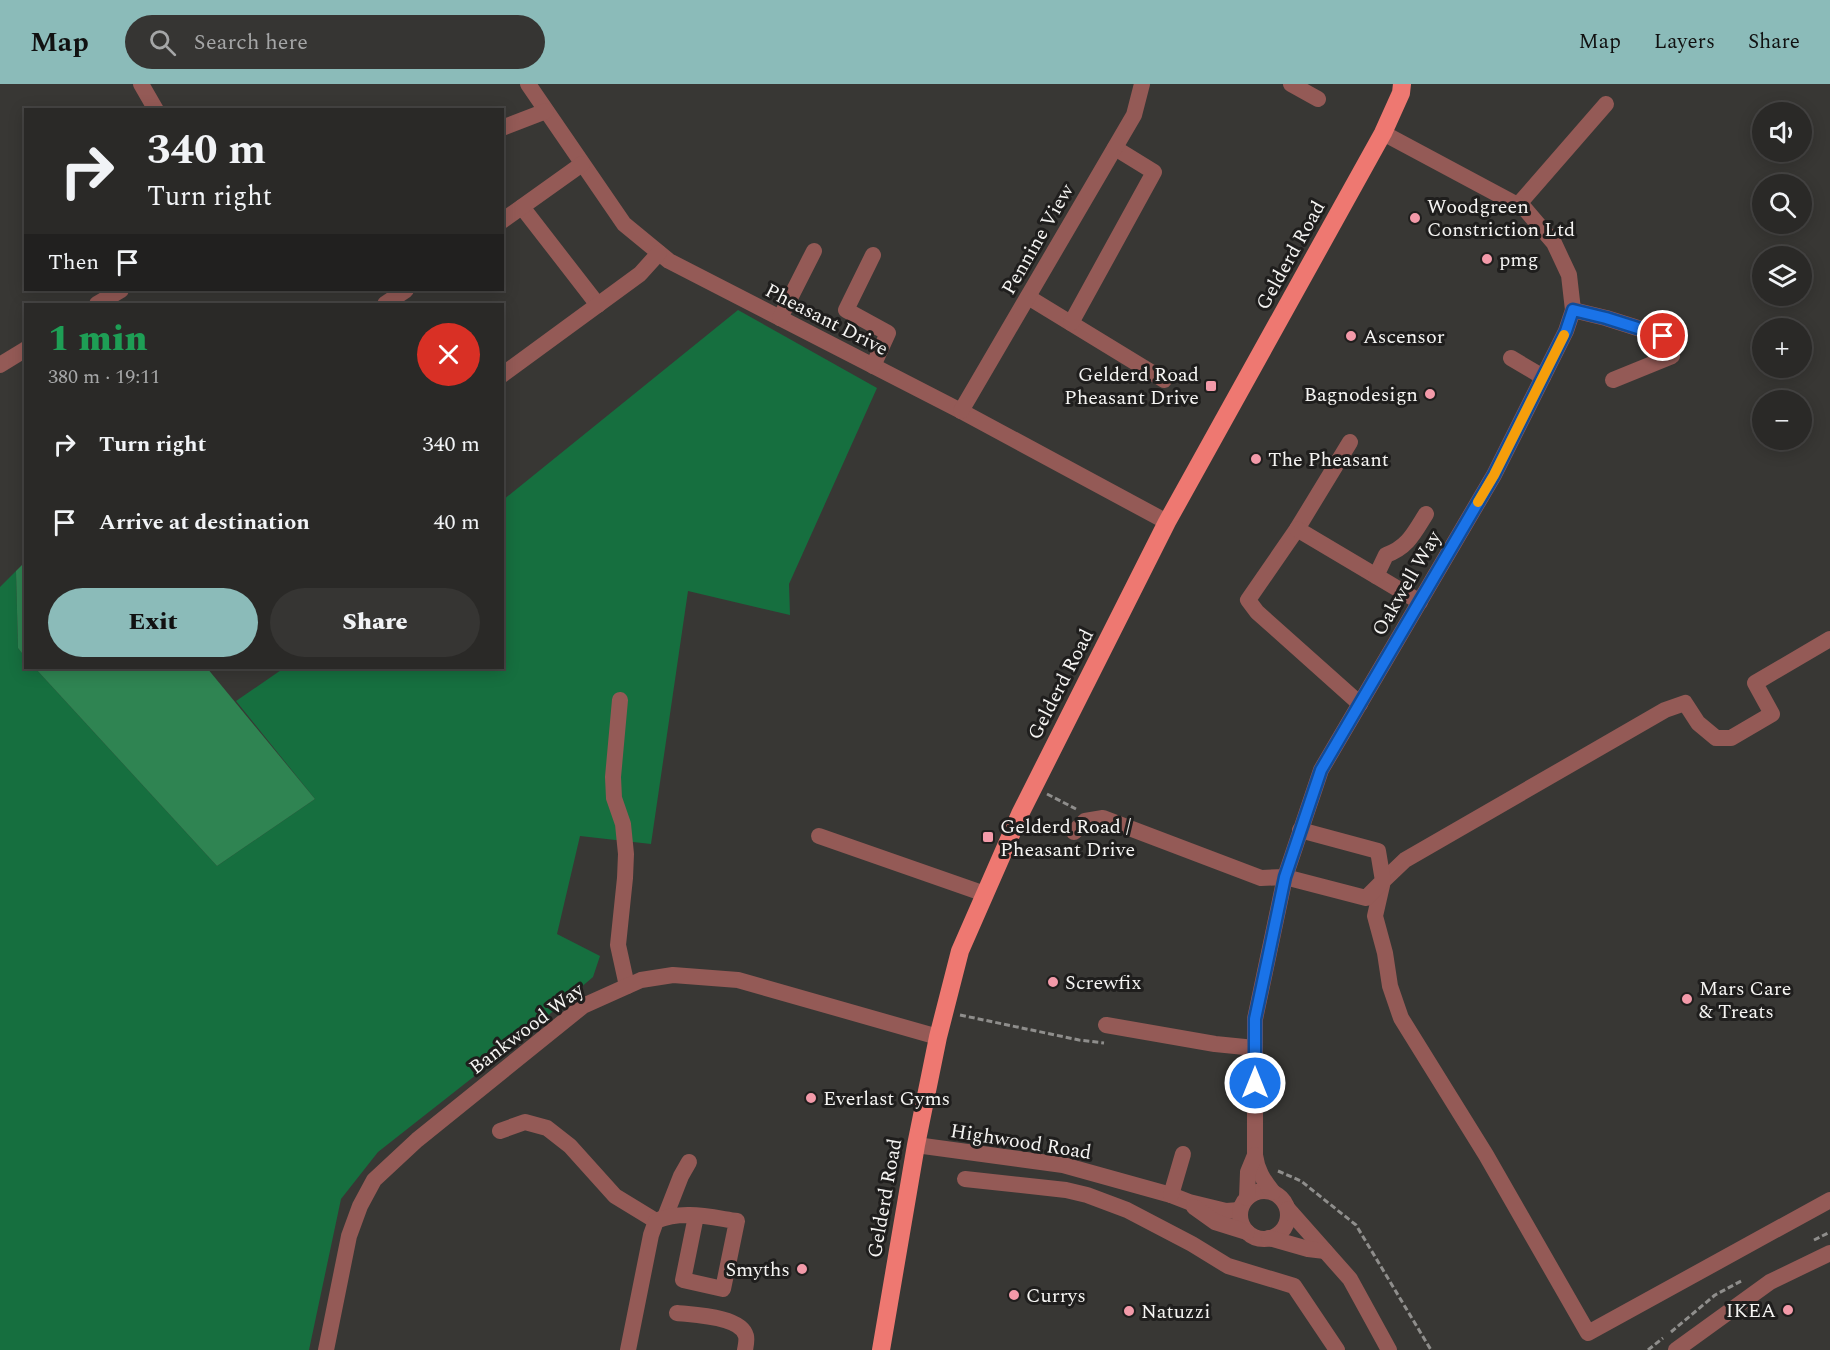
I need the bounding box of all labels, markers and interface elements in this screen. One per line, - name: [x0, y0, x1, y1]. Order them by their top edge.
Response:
- search box: [125, 15, 545, 69]
- text: Map: [30, 21, 89, 64]
- icon: search: [146, 26, 179, 59]
- text: Search here: [194, 26, 308, 59]
- text: Map: [1579, 26, 1621, 58]
- text: Layers: [1654, 26, 1715, 58]
- text: Share: [1748, 26, 1800, 58]
- map controls: [1752, 102, 1812, 450]
- button: sound: [1752, 102, 1812, 162]
- text: 340 m: [147, 119, 266, 182]
- icon: right: [48, 132, 126, 210]
- button: search: [1752, 174, 1812, 234]
- text: Turn right: [147, 176, 272, 218]
- street label: Pennine View: [994, 178, 1082, 301]
- place label: Woodgreen Constriction Ltd: [1427, 192, 1575, 245]
- street label: Gelderd Road: [1248, 195, 1333, 316]
- marker: Woodgreen Constriction Ltd: [1408, 211, 1422, 225]
- place label: pmg: [1499, 245, 1538, 275]
- text: Then: [48, 246, 99, 279]
- icon: arrive: [111, 246, 144, 279]
- button: layers: [1752, 246, 1812, 306]
- marker: pmg: [1480, 252, 1494, 266]
- street label: Pheasant Drive: [760, 276, 894, 364]
- pin: [1637, 310, 1688, 361]
- text: 1 min: [48, 312, 148, 367]
- button: +: [1752, 318, 1812, 378]
- icon: arrive: [1646, 319, 1679, 352]
- place label: Ascensor: [1363, 322, 1445, 352]
- button: close: [417, 323, 480, 386]
- marker: Ascensor: [1344, 329, 1358, 343]
- place label: Gelderd Road Pheasant Drive: [1064, 360, 1199, 413]
- text: 380 m · 19:11: [48, 362, 160, 392]
- marker: Gelderd Road Pheasant Drive: [1204, 379, 1218, 393]
- place label: Bagnodesign: [1304, 380, 1418, 410]
- marker: Bagnodesign: [1423, 387, 1437, 401]
- button: −: [1752, 390, 1812, 450]
- icon: right: [48, 428, 81, 461]
- text: Turn right: [99, 428, 206, 461]
- text: 340 m: [423, 428, 480, 461]
- place label: The Pheasant: [1268, 445, 1389, 475]
- marker: The Pheasant: [1249, 452, 1263, 466]
- icon: arrive: [48, 506, 81, 539]
- text: Arrive at destination: [99, 506, 310, 539]
- text: 40 m: [434, 506, 480, 539]
- street label: Oakwell Way: [1365, 524, 1450, 642]
- button: Exit: [48, 588, 258, 657]
- button: Share: [270, 588, 480, 657]
- street label: Gelderd Road: [1020, 624, 1102, 745]
- place label: Gelderd Road / Pheasant Drive: [1000, 812, 1135, 865]
- marker: Gelderd Road / Pheasant Drive: [981, 830, 995, 844]
- place label: Screwfix: [1065, 968, 1141, 998]
- place label: Mars Care & Treats: [1699, 974, 1791, 1027]
- street label: Bankwood Way: [463, 975, 592, 1082]
- marker: Screwfix: [1046, 975, 1060, 989]
- marker: Mars Care & Treats: [1680, 992, 1694, 1006]
- position arrow: [1223, 1051, 1287, 1115]
- place label: Everlast Gyms: [823, 1084, 950, 1114]
- marker: Everlast Gyms: [804, 1091, 818, 1105]
- street label: Highwood Road: [948, 1116, 1094, 1168]
- street label: Gelderd Road: [860, 1136, 910, 1260]
- place label: Smyths: [725, 1255, 790, 1285]
- marker: Smyths: [795, 1262, 809, 1276]
- place label: Currys: [1026, 1281, 1086, 1311]
- marker: Currys: [1007, 1288, 1021, 1302]
- place label: IKEA: [1726, 1296, 1776, 1326]
- place label: Natuzzi: [1141, 1297, 1210, 1327]
- marker: IKEA: [1781, 1303, 1795, 1317]
- marker: Natuzzi: [1122, 1304, 1136, 1318]

